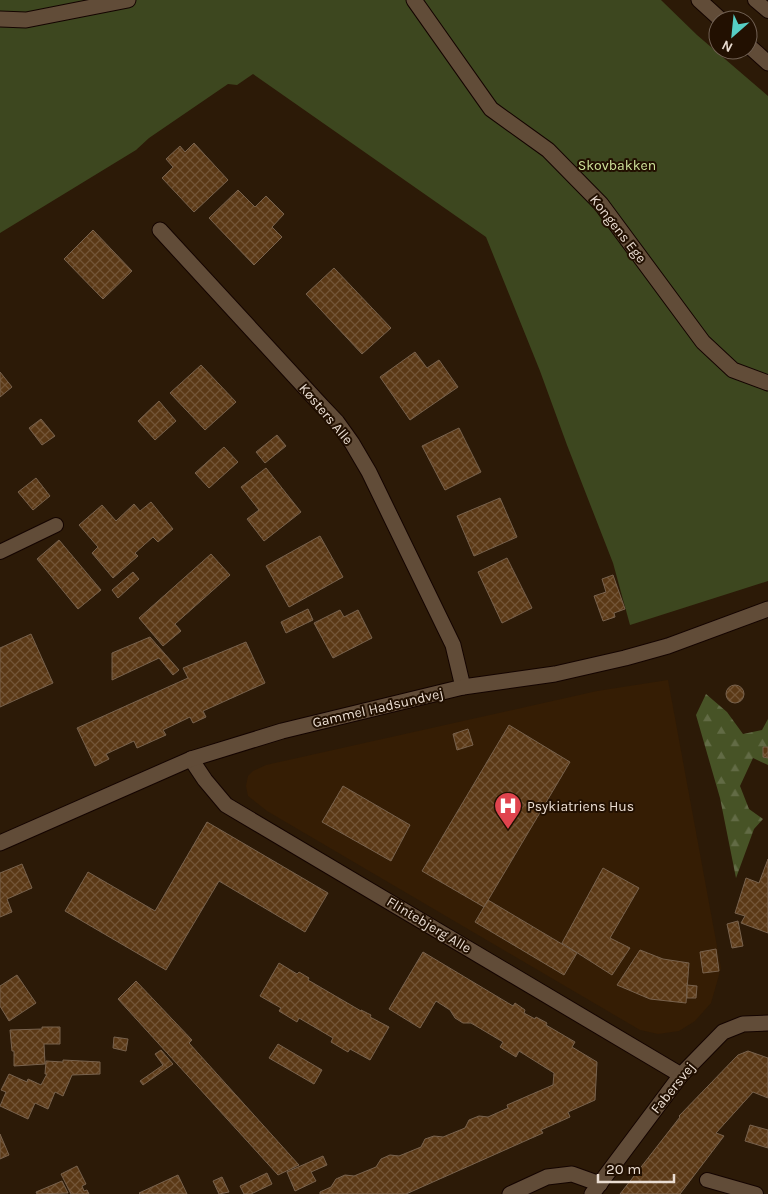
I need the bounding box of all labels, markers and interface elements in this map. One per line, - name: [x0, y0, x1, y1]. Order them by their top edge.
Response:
- north arrow: [708, 10, 758, 60]
- text: N: [719, 36, 736, 56]
- park label: Skovbakken: [578, 157, 656, 174]
- street label: Kongens Ege: [586, 192, 650, 266]
- street label: Køsters Alle: [295, 380, 357, 448]
- street label: Gammel Hadsundvej: [311, 685, 445, 731]
- hospital icon: Psykiatriens Hus: [493, 791, 523, 830]
- place label: Psykiatriens Hus: [527, 798, 634, 815]
- street label: Flintebjerg Alle: [384, 893, 474, 957]
- street label: Fabersvej: [647, 1059, 699, 1117]
- scale bar: [598, 1152, 674, 1184]
- text: 20 m: [606, 1160, 641, 1178]

